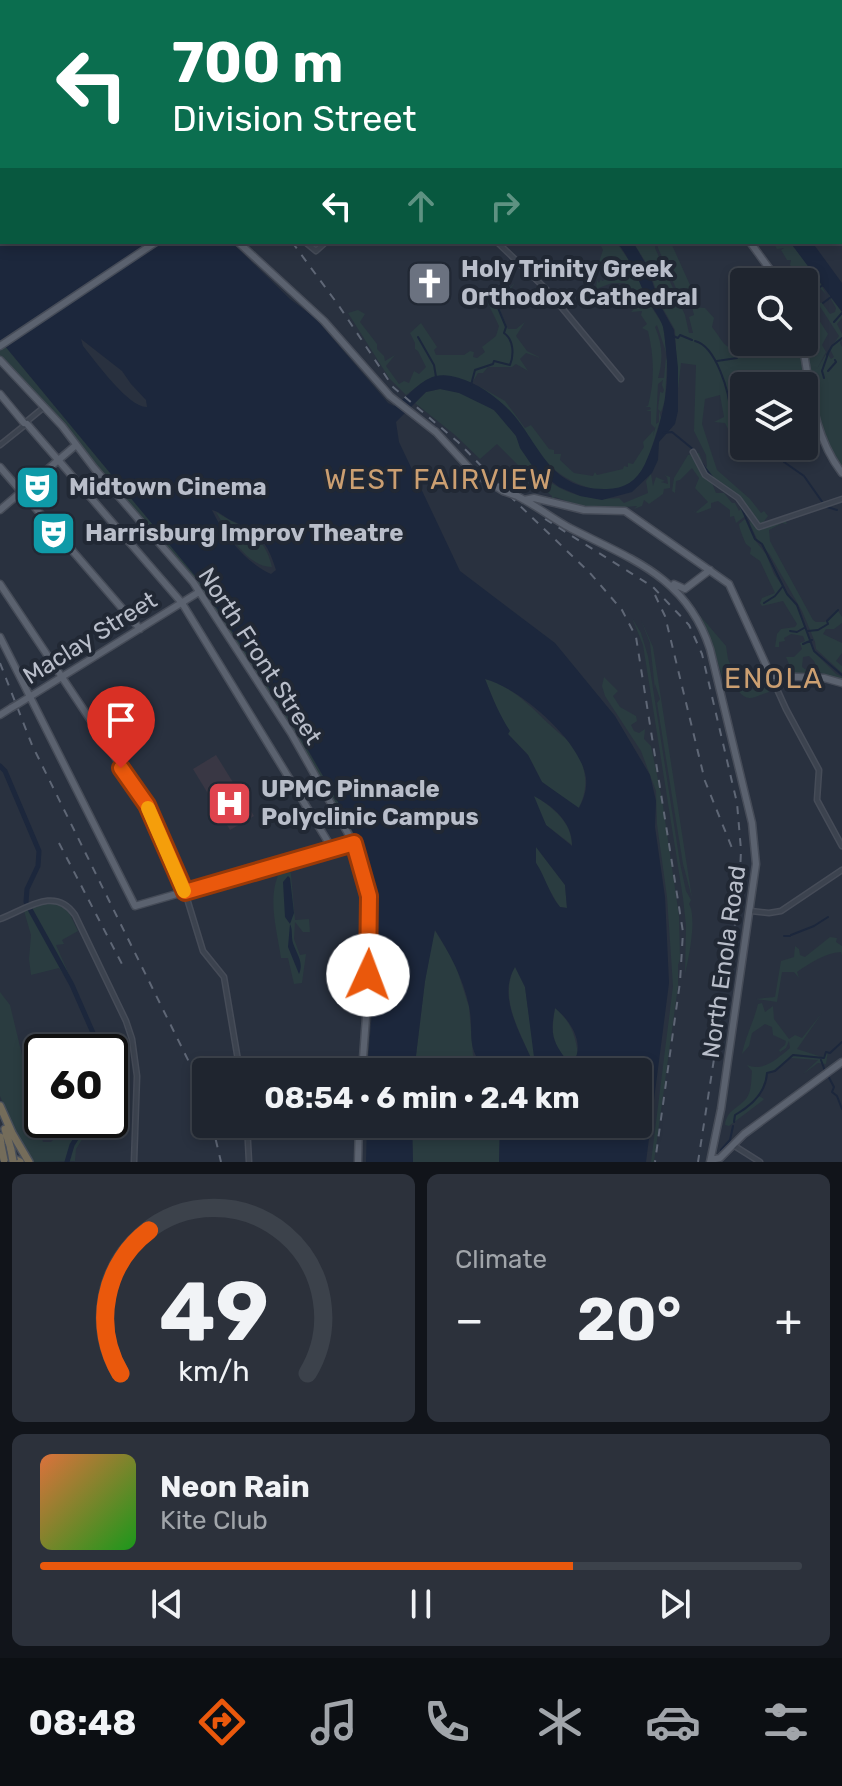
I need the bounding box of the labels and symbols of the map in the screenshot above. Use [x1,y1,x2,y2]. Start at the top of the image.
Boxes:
place label: Holy Trinity Greek Orthodox Cathedral [461,255,698,311]
church icon: Holy Trinity Greek Orthodox Cathedral [406,259,454,307]
theatre icon: Midtown Cinema [14,463,62,511]
district label: WEST FAIRVIEW [324,463,554,496]
place label: Midtown Cinema [69,473,267,501]
theatre icon: Harrisburg Improv Theatre [30,509,78,557]
place label: Harrisburg Improv Theatre [85,519,404,547]
street label: North Front Street [192,562,328,750]
street label: Maclay Street [18,586,162,690]
district label: ENOLA [724,662,824,695]
pin [87,686,155,768]
place label: UPMC Pinnacle Polyclinic Campus [261,775,479,831]
hospital icon: UPMC Pinnacle Polyclinic Campus [206,779,254,827]
street label: North Enola Road [697,864,751,1060]
position arrow [326,933,410,1017]
speed limit sign: 60 [24,1034,128,1138]

